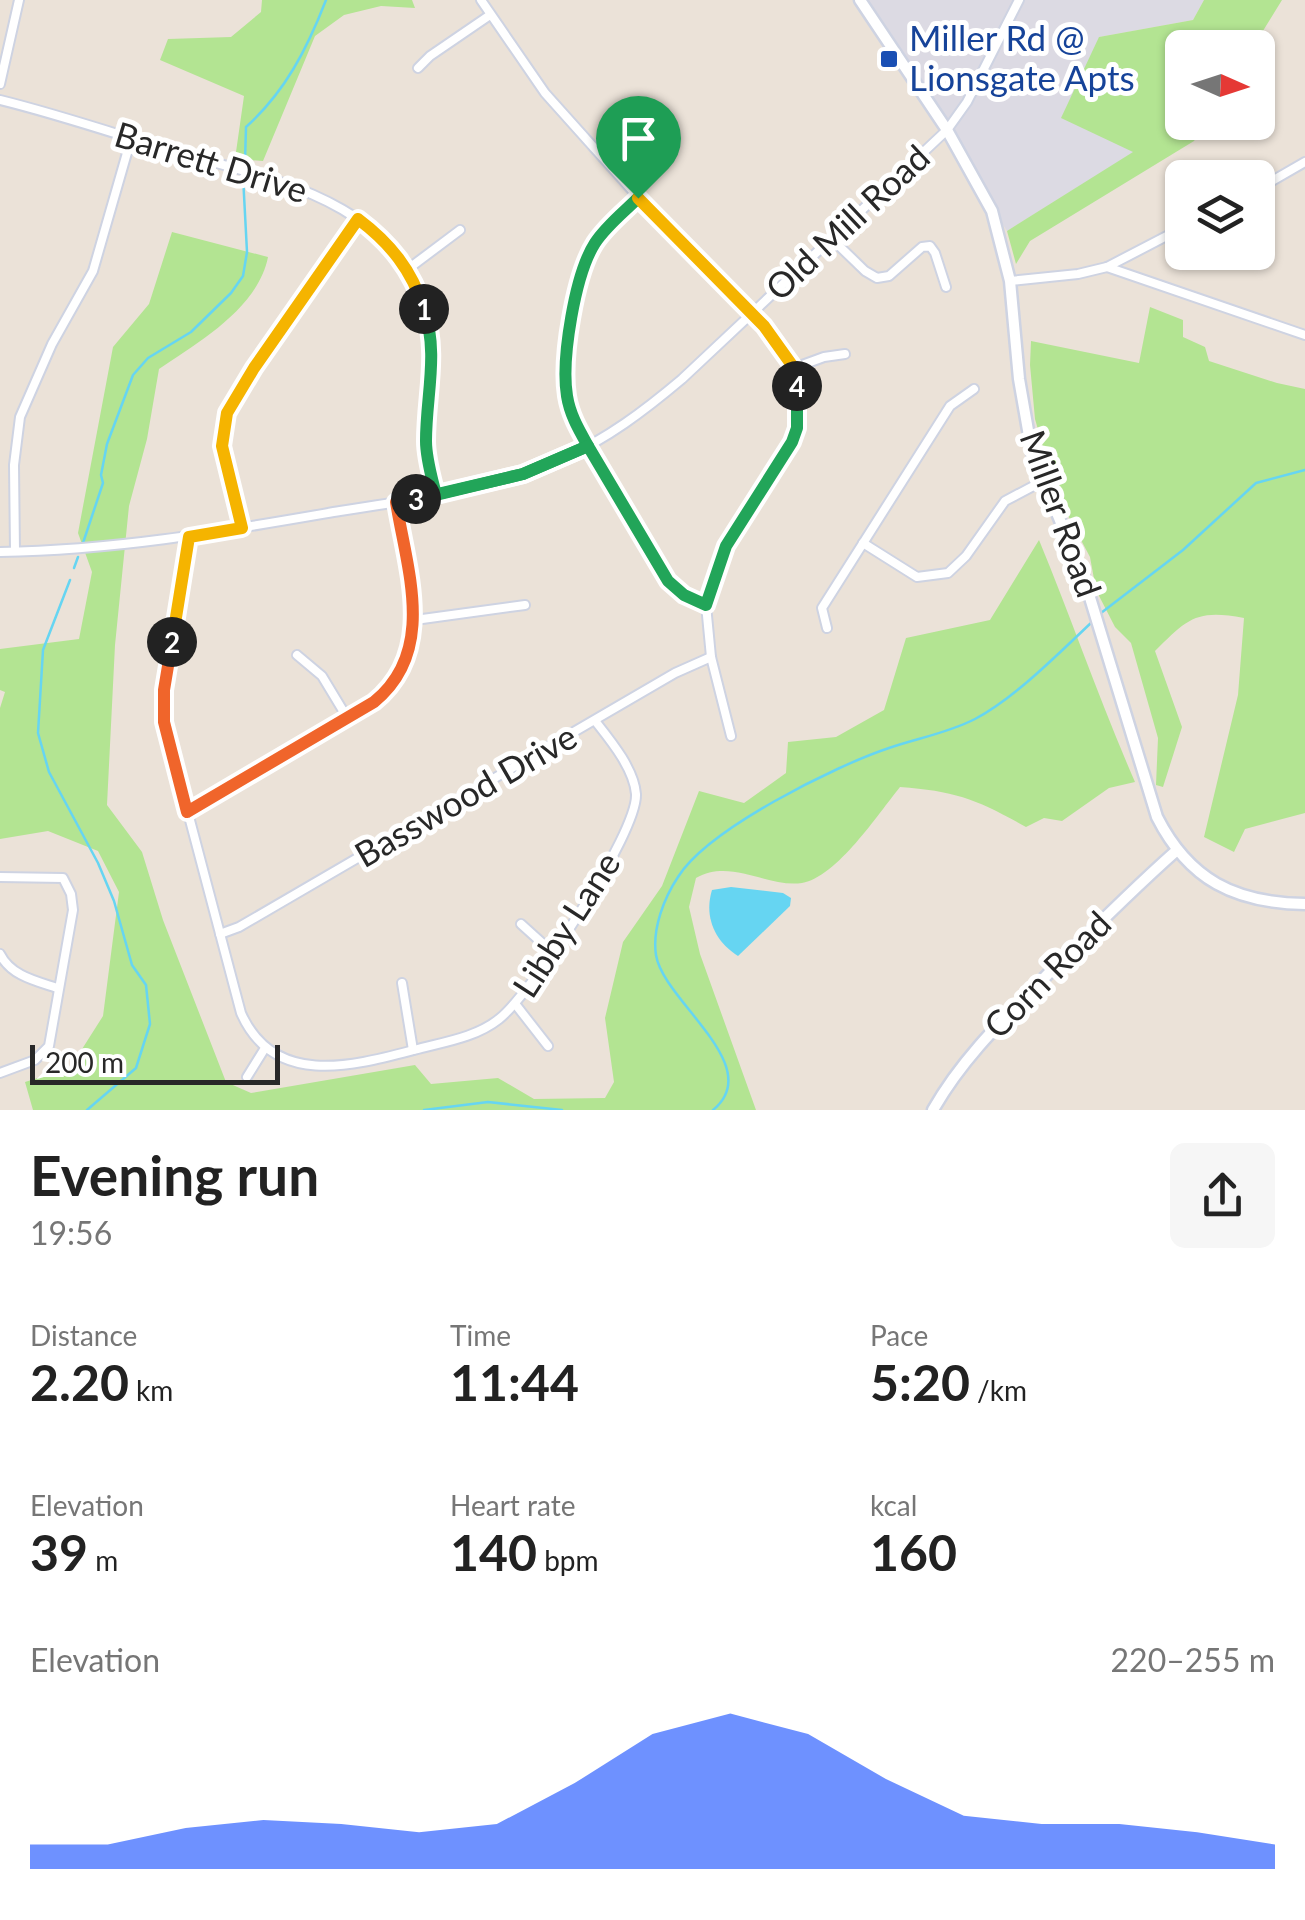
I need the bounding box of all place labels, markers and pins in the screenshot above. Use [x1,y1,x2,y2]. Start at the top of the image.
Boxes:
place label: Miller Rd @ Lionsgate Apts [909,16,1135,98]
marker: Miller Rd @ Lionsgate Apts [878,48,900,70]
pin [596,96,681,199]
pin: 1 [399,284,449,334]
pin: 4 [772,361,822,411]
pin: 3 [391,474,441,524]
pin: 2 [147,617,197,667]

